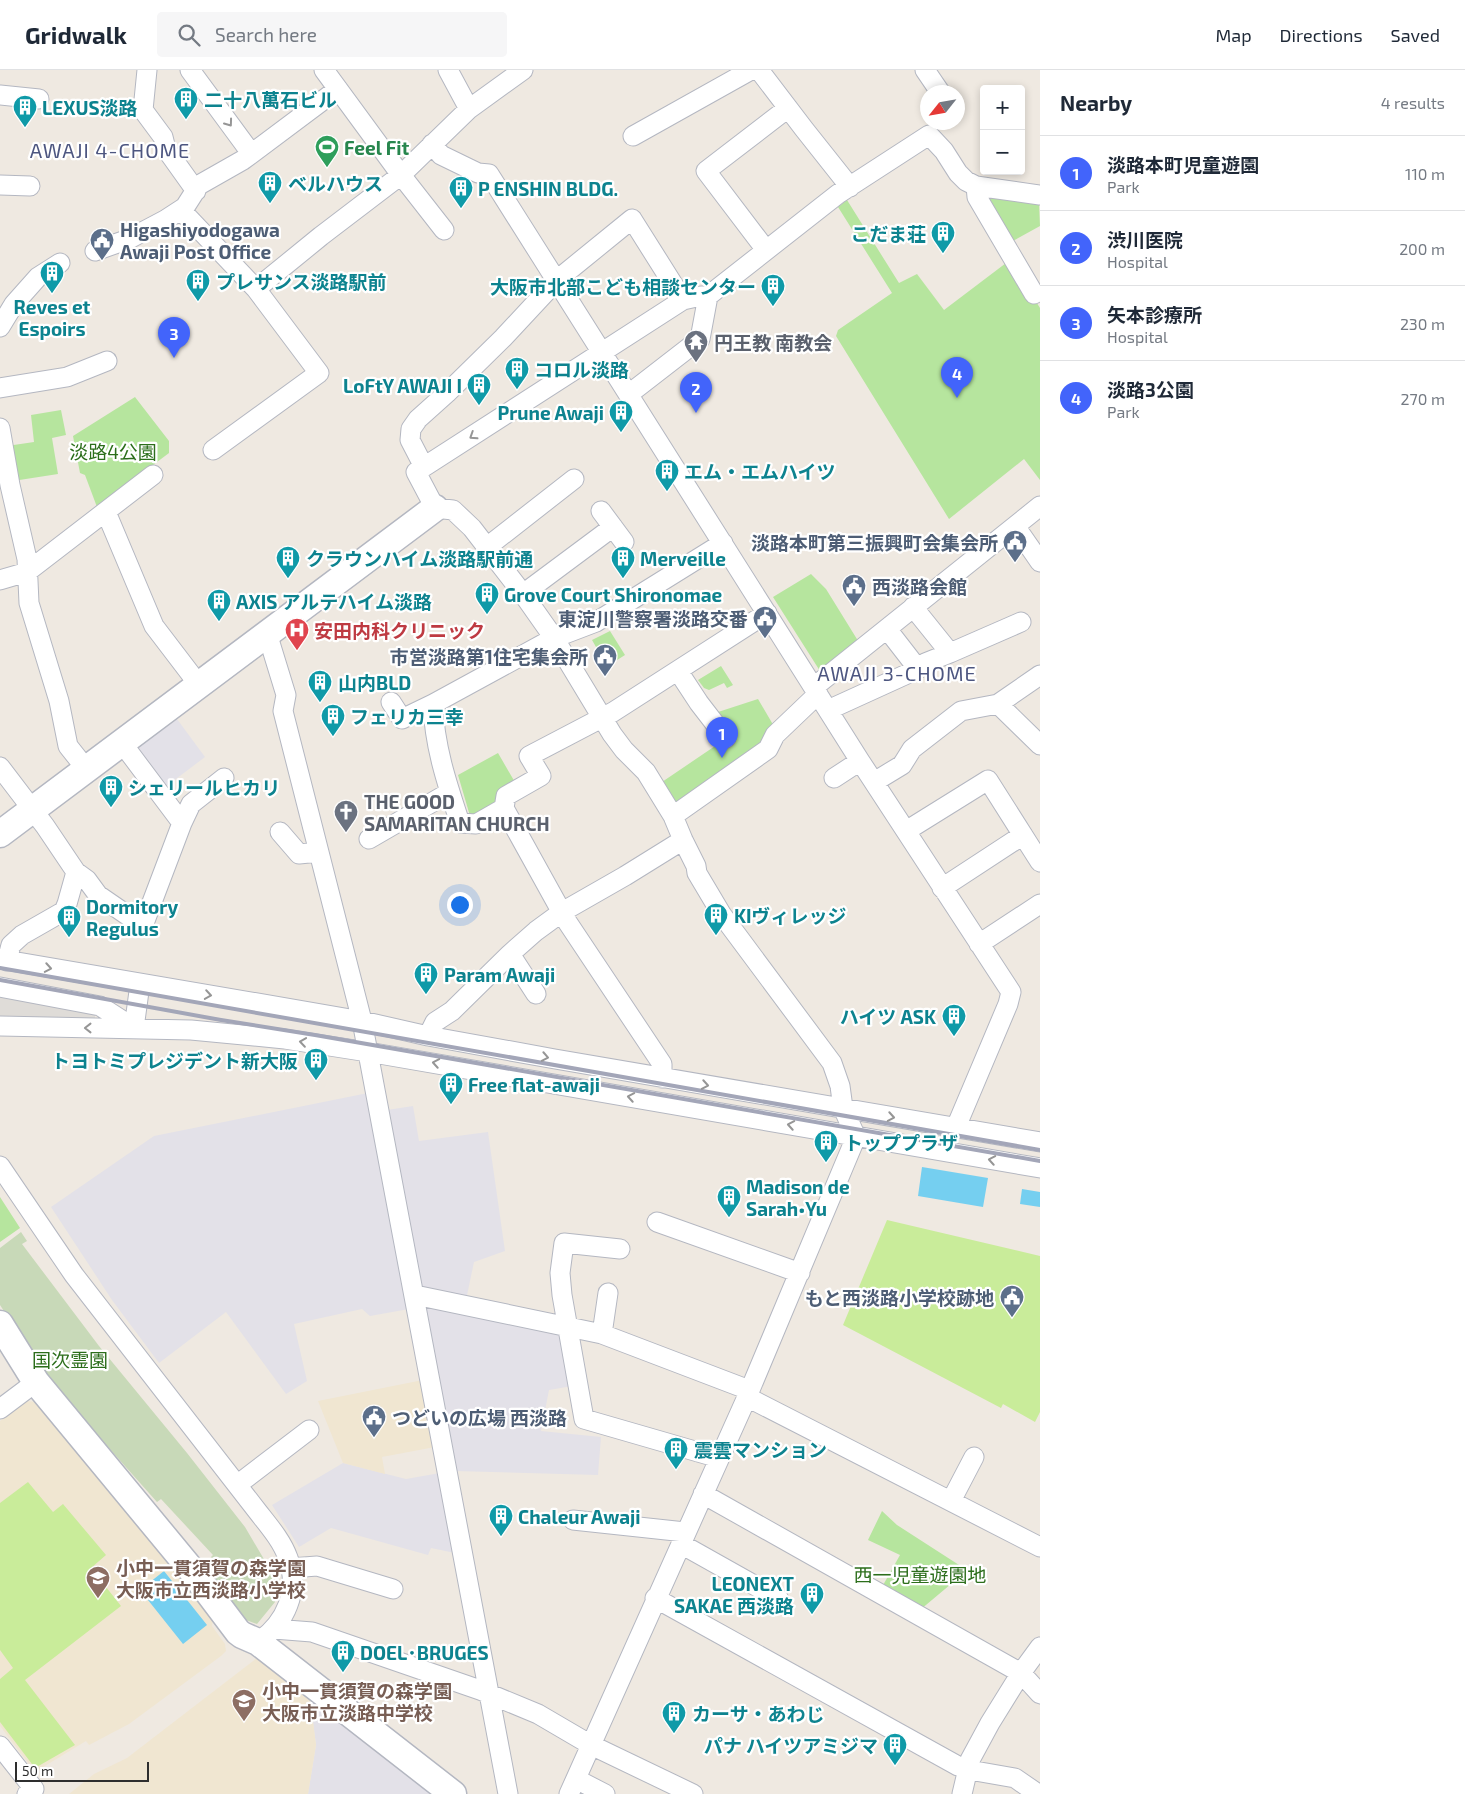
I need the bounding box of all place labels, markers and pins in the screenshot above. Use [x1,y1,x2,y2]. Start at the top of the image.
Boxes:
building icon: 二十八萬石ビル [173,86,199,120]
place label: 二十八萬石ビル [204,88,337,111]
building icon: LEXUS淡路 [12,94,38,128]
place label: LEXUS淡路 [42,96,138,119]
sports icon: Feel Fit [314,134,340,168]
place label: Feel Fit [344,136,409,159]
building icon: ベルハウス [257,170,283,204]
place label: ベルハウス [288,172,383,195]
building icon: P ENSHIN BLDG. [448,175,474,209]
place label: P ENSHIN BLDG. [478,177,618,200]
place label: Higashiyodogawa Awaji Post Office [120,218,280,263]
building icon: こだま荘 [930,220,956,254]
place label: こだま荘 [850,222,926,245]
public building icon: Higashiyodogawa Awaji Post Office [89,227,115,261]
building icon: Reves et Espoirs [39,260,65,294]
building icon: プレサンス淡路駅前 [185,268,211,302]
place label: プレサンス淡路駅前 [216,270,387,293]
building icon: 大阪市北部こども相談センター [760,273,786,307]
place label: 大阪市北部こども相談センター [490,275,756,298]
place label: Reves et Espoirs [14,295,91,340]
pin: 3 [158,317,190,358]
temple icon: 円王教 南教会 [683,329,709,363]
place label: 円王教 南教会 [714,331,832,354]
building icon: コロル淡路 [504,356,530,390]
pin: 4 [941,357,973,398]
place label: コロル淡路 [534,358,629,381]
building icon: LoFtY AWAJI I [466,372,492,406]
pin: 2 [680,372,712,413]
place label: LoFtY AWAJI I [343,374,462,397]
building icon: Prune Awaji [608,399,634,433]
place label: Prune Awaji [498,401,604,424]
building icon: エム・エムハイツ [654,458,680,492]
place label: エム・エムハイツ [684,460,836,483]
public building icon: 淡路本町第三振興町会集会所 [1002,529,1028,563]
place label: 淡路本町第三振興町会集会所 [751,531,998,554]
building icon: クラウンハイム淡路駅前通 [275,545,301,579]
building icon: Merveille [610,545,636,579]
place label: クラウンハイム淡路駅前通 [306,547,533,570]
place label: Merveille [640,547,726,570]
public building icon: 西淡路会館 [841,573,867,607]
place label: 西淡路会館 [872,575,967,598]
building icon: Grove Court Shironomae [474,581,500,615]
place label: Grove Court Shironomae [504,583,723,606]
building icon: AXIS アルテハイム淡路 [206,588,232,622]
place label: AXIS アルテハイム淡路 [236,590,432,613]
public building icon: 東淀川警察署淡路交番 [752,605,778,639]
place label: 東淀川警察署淡路交番 [558,607,748,630]
hospital icon: 安田内科クリニック [284,617,310,651]
place label: 安田内科クリニック [314,619,485,642]
public building icon: 市営淡路第1住宅集会所 [592,643,618,677]
place label: 市営淡路第1住宅集会所 [390,645,588,668]
building icon: 山内BLD [307,669,333,703]
place label: 山内BLD [338,671,411,694]
building icon: フェリカ三幸 [320,703,346,737]
place label: フェリカ三幸 [350,705,464,728]
pin: 1 [706,717,738,758]
building icon: シェリールヒカリ [98,774,124,808]
place label: シェリールヒカリ [128,776,280,799]
place label: THE GOOD SAMARITAN CHURCH [364,790,550,835]
church icon: THE GOOD SAMARITAN CHURCH [333,799,359,833]
place label: Dormitory Regulus [86,895,178,940]
building icon: KIヴィレッジ [703,902,729,936]
building icon: Dormitory Regulus [56,904,82,938]
place label: KIヴィレッジ [734,904,847,927]
building icon: Param Awaji [413,961,439,995]
place label: Param Awaji [444,963,555,986]
building icon: ハイツ ASK [941,1003,967,1037]
place label: ハイツ ASK [840,1005,936,1028]
building icon: トヨトミプレジデント新大阪 [303,1047,329,1081]
place label: トヨトミプレジデント新大阪 [51,1049,298,1072]
building icon: Free flat-awaji [438,1071,464,1105]
place label: Free flat-awaji [468,1073,600,1096]
building icon: トッププラザ [813,1129,839,1163]
place label: トッププラザ [844,1131,958,1154]
place label: Madison de Sarah•Yu [746,1175,850,1220]
building icon: Madison de Sarah•Yu [716,1184,742,1218]
public building icon: もと西淡路小学校跡地 [999,1284,1025,1318]
place label: もと西淡路小学校跡地 [804,1286,994,1309]
public building icon: つどいの広場 西淡路 [361,1404,387,1438]
place label: つどいの広場 西淡路 [392,1406,567,1429]
building icon: 震雲マンション [663,1436,689,1470]
place label: 震雲マンション [694,1438,827,1461]
building icon: Chaleur Awaji [488,1503,514,1537]
place label: Chaleur Awaji [518,1505,641,1528]
place label: 小中一貫須賀の森学園 大阪市立西淡路小学校 [116,1556,306,1601]
school or university icon: 小中一貫須賀の森学園 大阪市立西淡路小学校 [85,1565,111,1599]
place label: LEONEXT SAKAE 西淡路 [674,1572,795,1617]
building icon: LEONEXT SAKAE 西淡路 [799,1581,825,1615]
building icon: DOEL･BRUGES [330,1639,356,1673]
place label: DOEL･BRUGES [360,1641,489,1664]
place label: 小中一貫須賀の森学園 大阪市立淡路中学校 [262,1679,452,1724]
school or university icon: 小中一貫須賀の森学園 大阪市立淡路中学校 [231,1688,257,1722]
building icon: カーサ・あわじ [661,1700,687,1734]
place label: カーサ・あわじ [692,1702,825,1725]
building icon: パナ ハイツアミジマ [882,1732,908,1766]
place label: パナ ハイツアミジマ [704,1734,878,1757]

